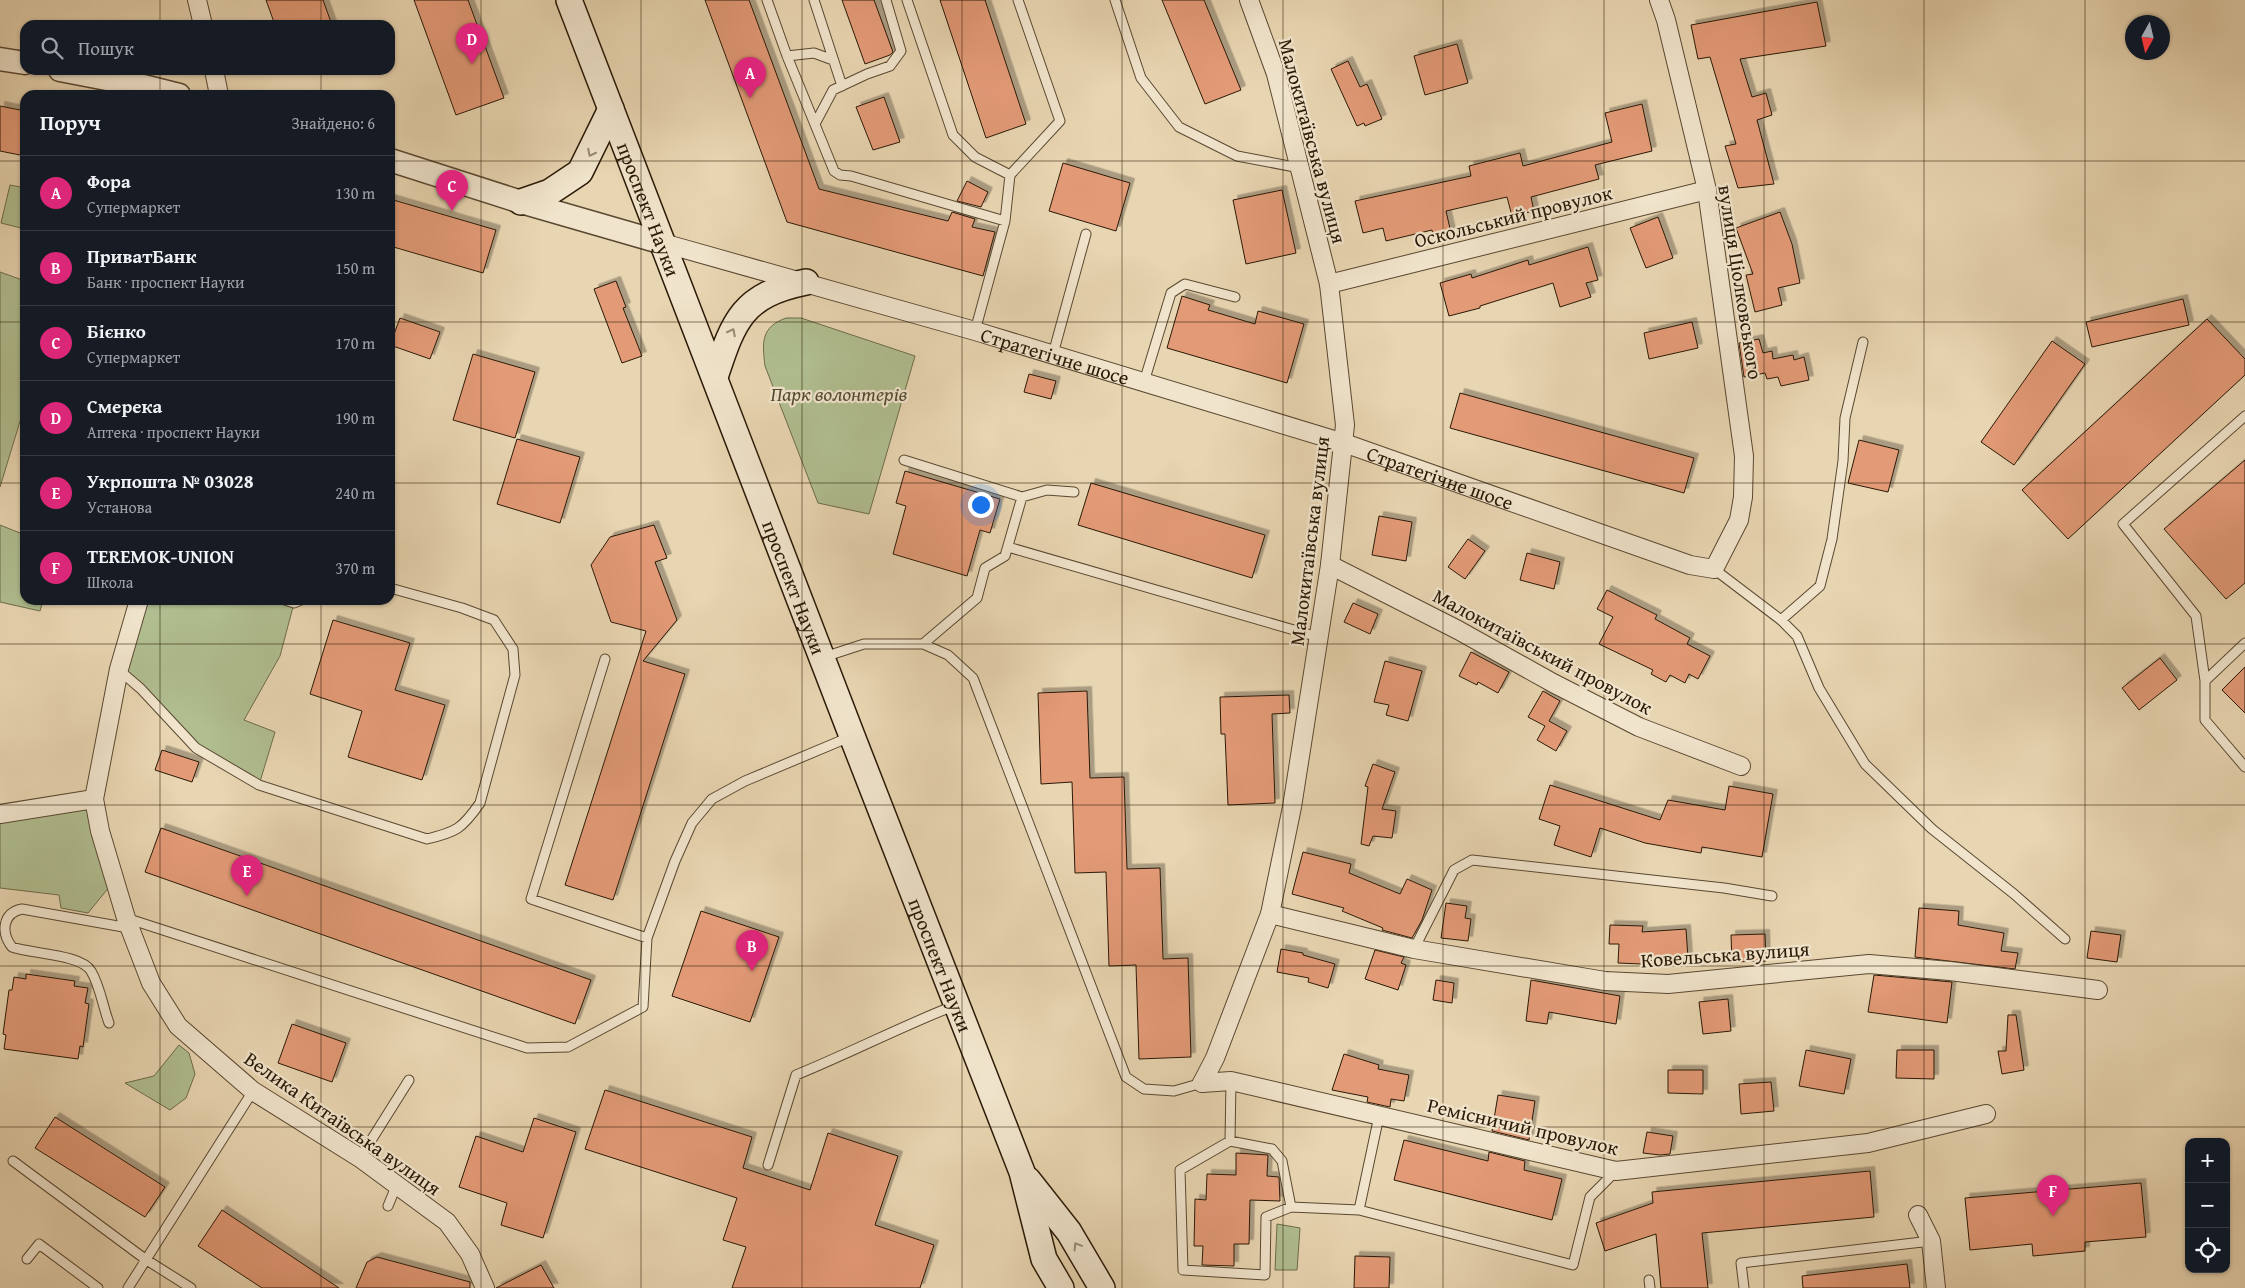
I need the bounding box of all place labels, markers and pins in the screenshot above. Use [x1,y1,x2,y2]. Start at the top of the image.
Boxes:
pin: D [456,23,488,64]
pin: A [734,57,766,98]
pin: C [436,170,468,211]
pin: E [231,855,263,896]
pin: B [736,930,768,971]
pin: F [2037,1175,2069,1216]

